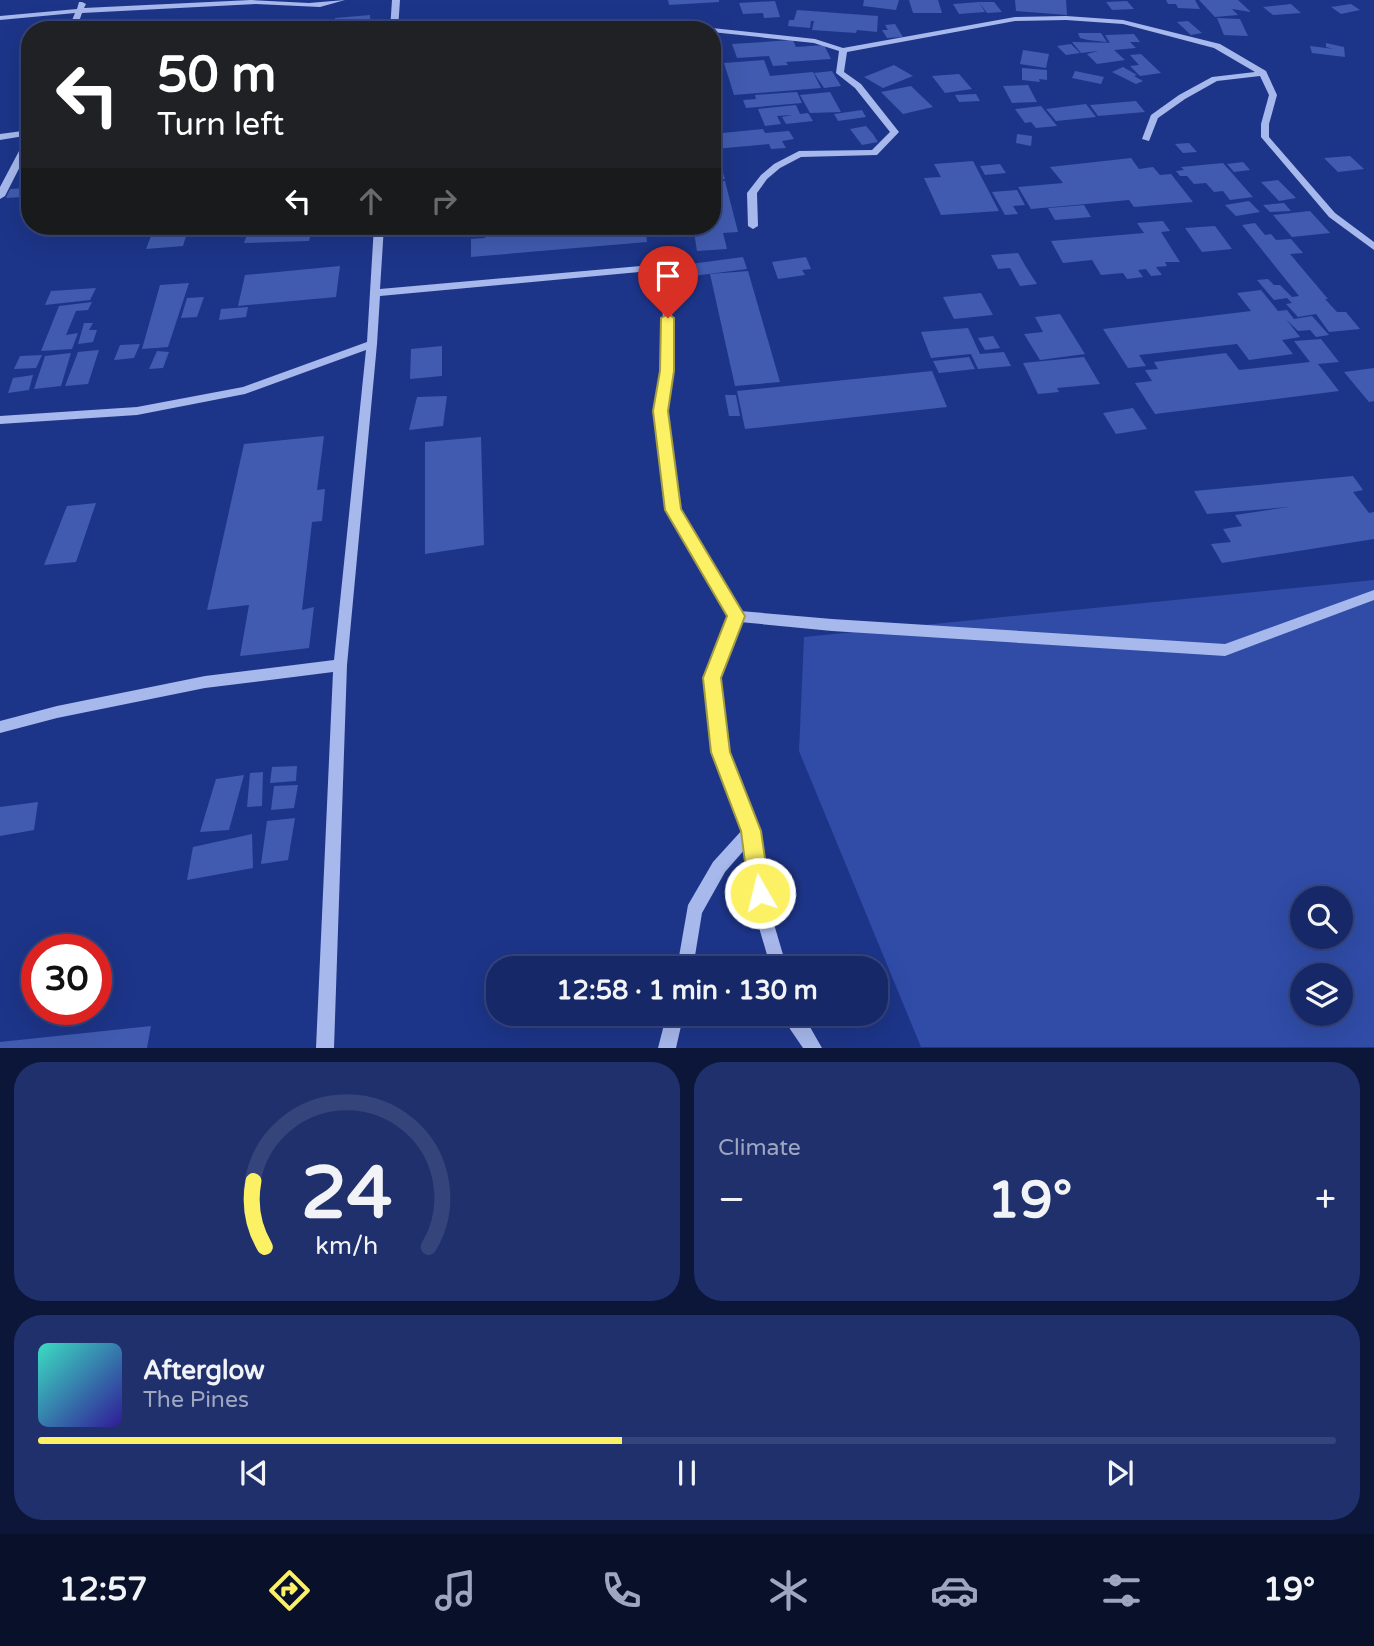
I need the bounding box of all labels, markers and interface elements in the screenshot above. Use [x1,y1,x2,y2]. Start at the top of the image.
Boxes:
text: 50 m [157,46,276,105]
icon: left [42,49,133,140]
text: Turn left [157,106,284,144]
icon: left [279,182,317,220]
icon: ahead [352,182,390,220]
icon: right [425,182,463,220]
pin [638,246,698,318]
icon: arrive [649,257,687,295]
position arrow [723,856,797,930]
map controls [1290,886,1353,1026]
button: search [1290,886,1353,949]
speed limit sign: 30 [21,934,112,1025]
button: layers [1290,963,1353,1026]
text: 12:58 · 1 min · 130 m [556,975,818,1006]
text: Climate [718,1134,801,1162]
text: 24 [301,1151,393,1239]
text: 19° [987,1169,1072,1232]
text: − [718,1177,745,1223]
text: + [1315,1177,1336,1223]
text: km/h [316,1231,378,1261]
text: Afterglow [143,1355,265,1386]
text: The Pines [143,1386,249,1414]
icon: previous [235,1454,273,1492]
icon: pause [668,1454,706,1492]
icon: next [1101,1454,1139,1492]
icon: directions [265,1566,314,1615]
icon: music [431,1566,480,1615]
icon: phone [597,1566,646,1615]
icon: climate [764,1566,813,1615]
icon: car [930,1566,979,1615]
icon: filters [1097,1566,1146,1615]
text: 12:57 [59,1571,147,1609]
text: 19° [1263,1571,1315,1609]

